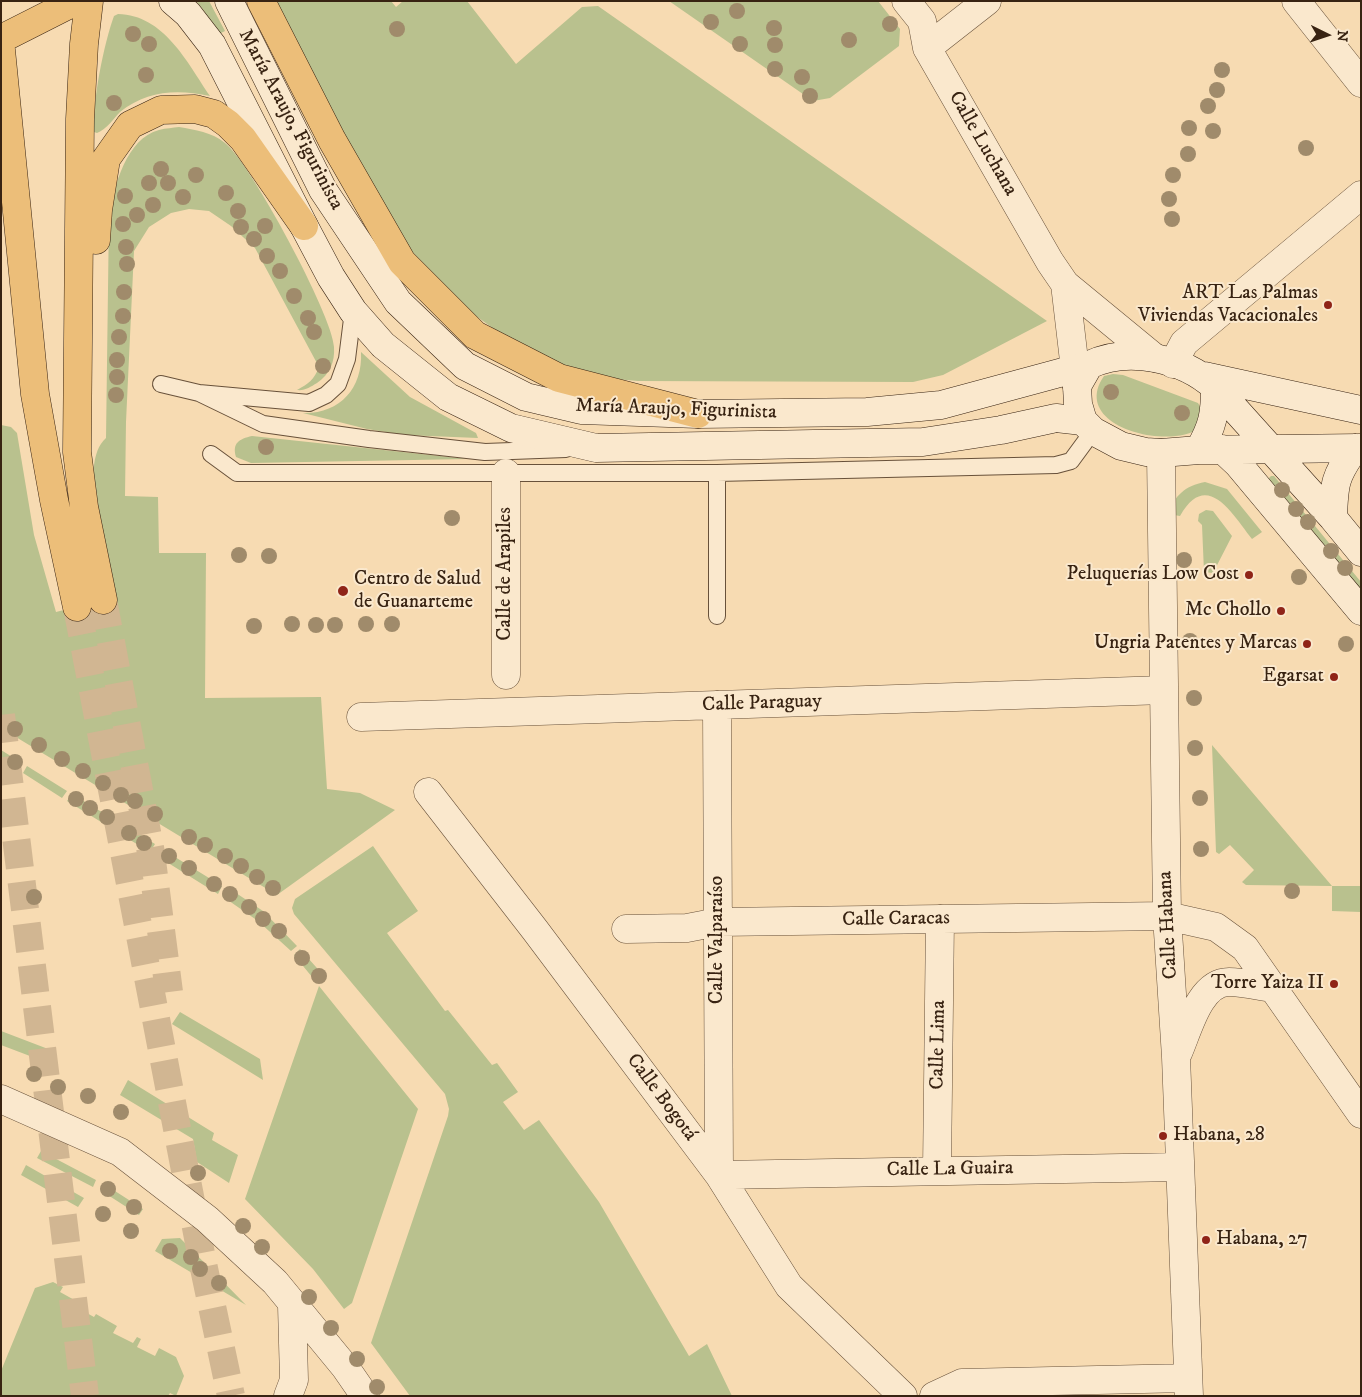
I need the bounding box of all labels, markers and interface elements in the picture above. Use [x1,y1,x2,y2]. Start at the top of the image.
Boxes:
north arrow [1302,10,1352,60]
street label: María Araujo, Figurinista [232,25,348,215]
text: N [1333,30,1351,42]
street label: Calle Luchana [942,87,1022,201]
place label: ART Las Palmas Viviendas Vacacionales [1138,282,1318,329]
marker: ART Las Palmas Viviendas Vacacionales [1322,299,1334,311]
street label: María Araujo, Figurinista [575,394,777,426]
street label: Calle de Arapiles [494,507,518,641]
place label: Peluquerías Low Cost [1067,563,1239,587]
place label: Centro de Salud de Guanarteme [354,568,481,615]
marker: Peluquerías Low Cost [1243,569,1255,581]
marker: Centro de Salud de Guanarteme [336,584,350,598]
place label: Mc Chollo [1185,599,1271,623]
marker: Mc Chollo [1275,605,1287,617]
place label: Ungria Patentes y Marcas [1094,632,1297,656]
marker: Ungria Patentes y Marcas [1301,638,1313,650]
place label: Egarsat [1263,665,1324,689]
marker: Egarsat [1328,671,1340,683]
street label: Calle Paraguay [702,690,822,718]
street label: Calle Habana [1154,870,1184,980]
street label: Calle Valparaíso [706,876,730,1004]
street label: Calle Caracas [842,907,950,933]
place label: Torre Yaiza II [1211,972,1324,996]
marker: Torre Yaiza II [1328,978,1340,990]
street label: Calle Lima [926,1000,952,1090]
street label: Calle Bogotá [620,1050,702,1146]
place label: Habana, 28 [1173,1124,1265,1148]
marker: Habana, 28 [1157,1130,1169,1142]
street label: Calle La Guaira [886,1157,1014,1183]
place label: Habana, 27 [1216,1228,1308,1252]
marker: Habana, 27 [1200,1234,1212,1246]

